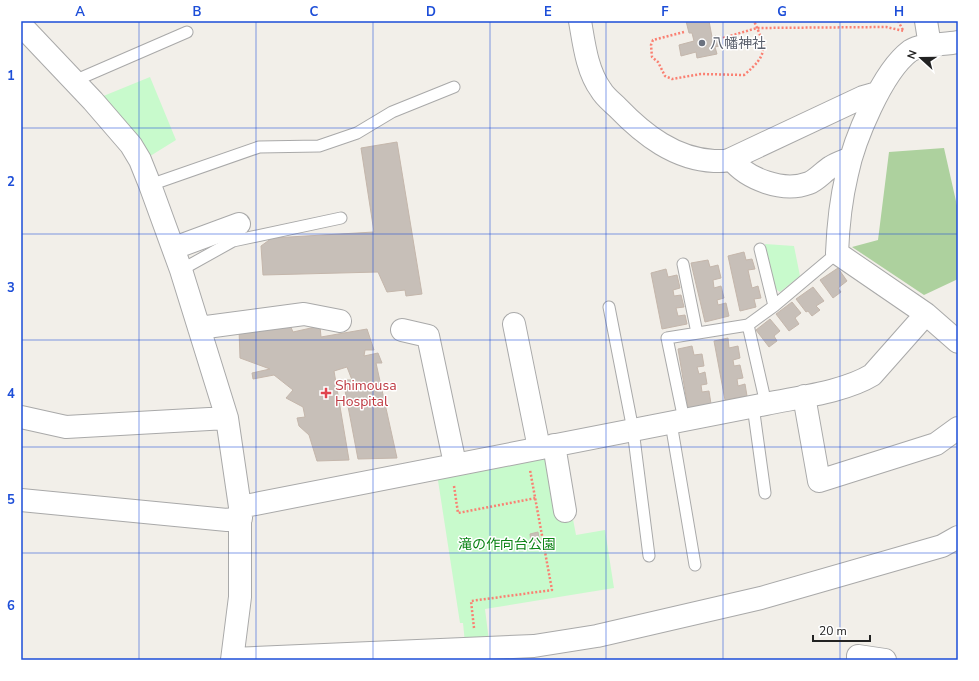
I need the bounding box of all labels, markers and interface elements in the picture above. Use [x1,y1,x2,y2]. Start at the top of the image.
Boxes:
text: A [75,3,85,21]
text: B [193,3,202,21]
text: C [310,3,319,21]
text: D [426,3,436,21]
text: E [544,3,552,21]
text: F [661,3,669,21]
text: G [777,3,787,21]
text: H [894,3,904,21]
place label: 八幡神社 [710,34,766,53]
marker: 八幡神社 [697,38,707,48]
north arrow [901,38,941,78]
text: N [904,48,921,61]
text: 1 [7,67,15,85]
text: 2 [7,173,15,191]
text: 3 [7,279,15,297]
place label: Shimousa Hospital [335,376,397,411]
text: 4 [7,385,15,403]
marker: Shimousa Hospital [320,387,332,399]
text: 5 [7,491,15,509]
park label: 滝の作向台公園 [458,535,556,554]
text: 6 [7,597,15,615]
scale bar [813,617,870,643]
text: 20 m [819,623,847,639]

